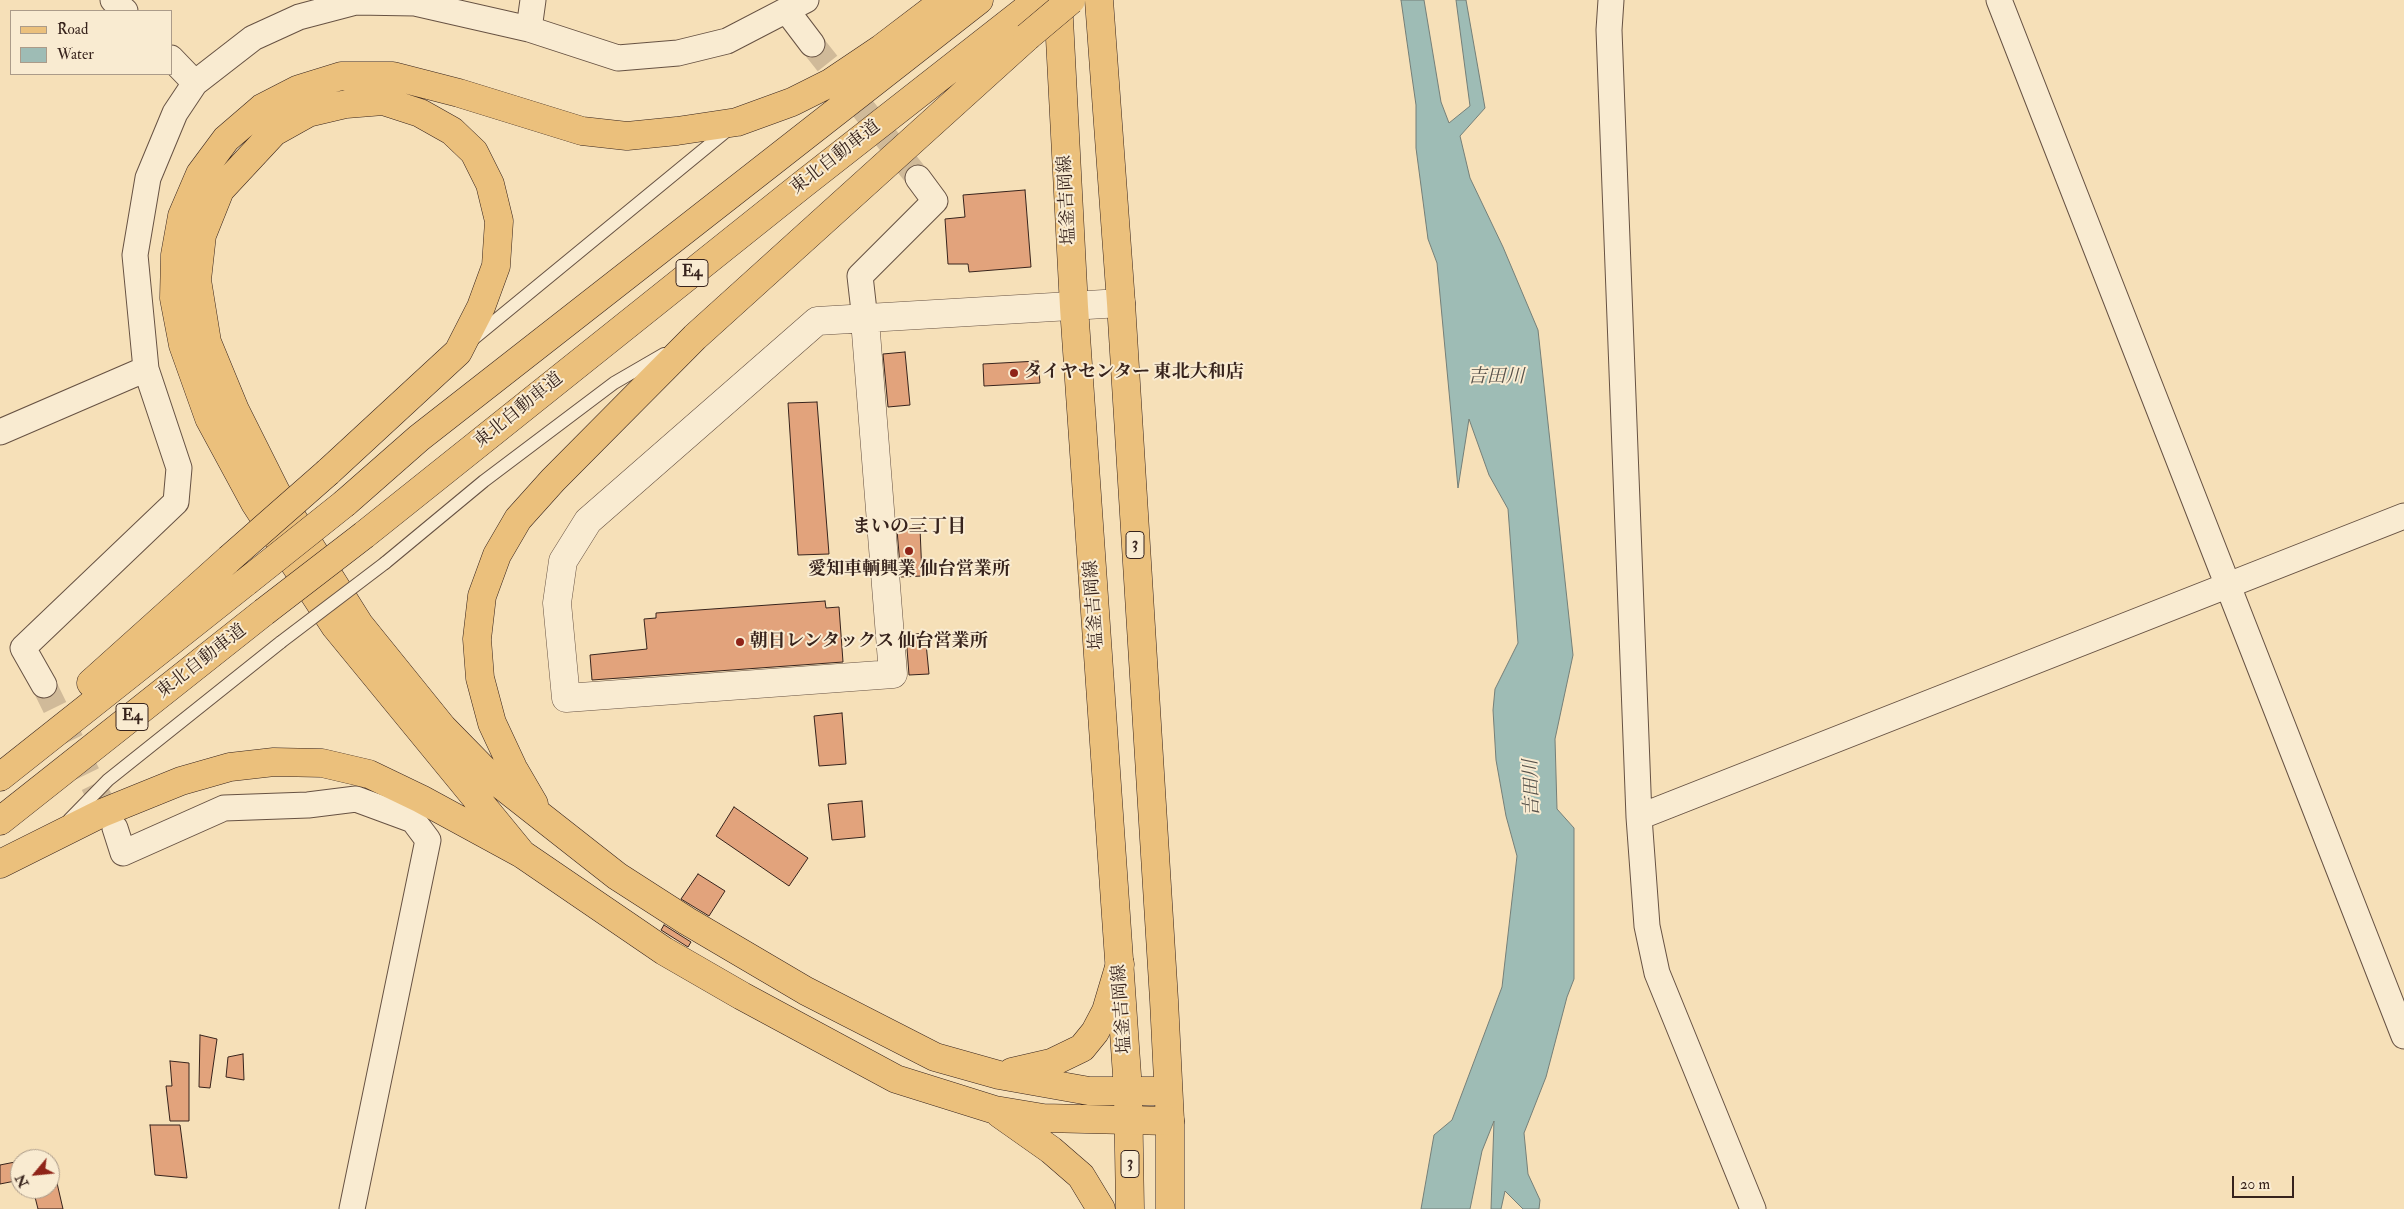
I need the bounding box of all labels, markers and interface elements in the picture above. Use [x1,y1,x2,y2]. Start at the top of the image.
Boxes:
legend [10,10,172,75]
text: Road [57,20,88,39]
text: Water [57,45,94,64]
street label: 東北自動車道 [787,116,885,200]
street label: 塩釜吉岡線 [1055,154,1081,246]
road number: E4 [676,260,708,286]
place label: タイヤセンター 東北大和店 [1024,362,1244,384]
marker: タイヤセンター 東北大和店 [1008,367,1020,379]
water label: 吉田川 [1468,367,1524,389]
street label: 東北自動車道 [470,369,568,453]
district label: まいの三丁目 [852,517,966,539]
road number: 3 [1126,532,1144,558]
marker: 愛知車輌興業 仙台営業所 [903,545,915,557]
place label: 愛知車輌興業 仙台営業所 [808,559,1010,581]
street label: 塩釜吉岡線 [1081,559,1109,651]
street label: 東北自動車道 [153,620,251,704]
place label: 朝日レンタックス 仙台営業所 [750,631,988,653]
marker: 朝日レンタックス 仙台営業所 [734,636,746,648]
road number: E4 [116,704,148,730]
water label: 吉田川 [1521,759,1545,817]
street label: 塩釜吉岡線 [1109,963,1137,1055]
north arrow [10,1149,60,1199]
road number: 3 [1121,1150,1139,1178]
scale bar [2234,1166,2296,1198]
text: N [12,1171,33,1190]
text: 20 m [2240,1175,2270,1194]

